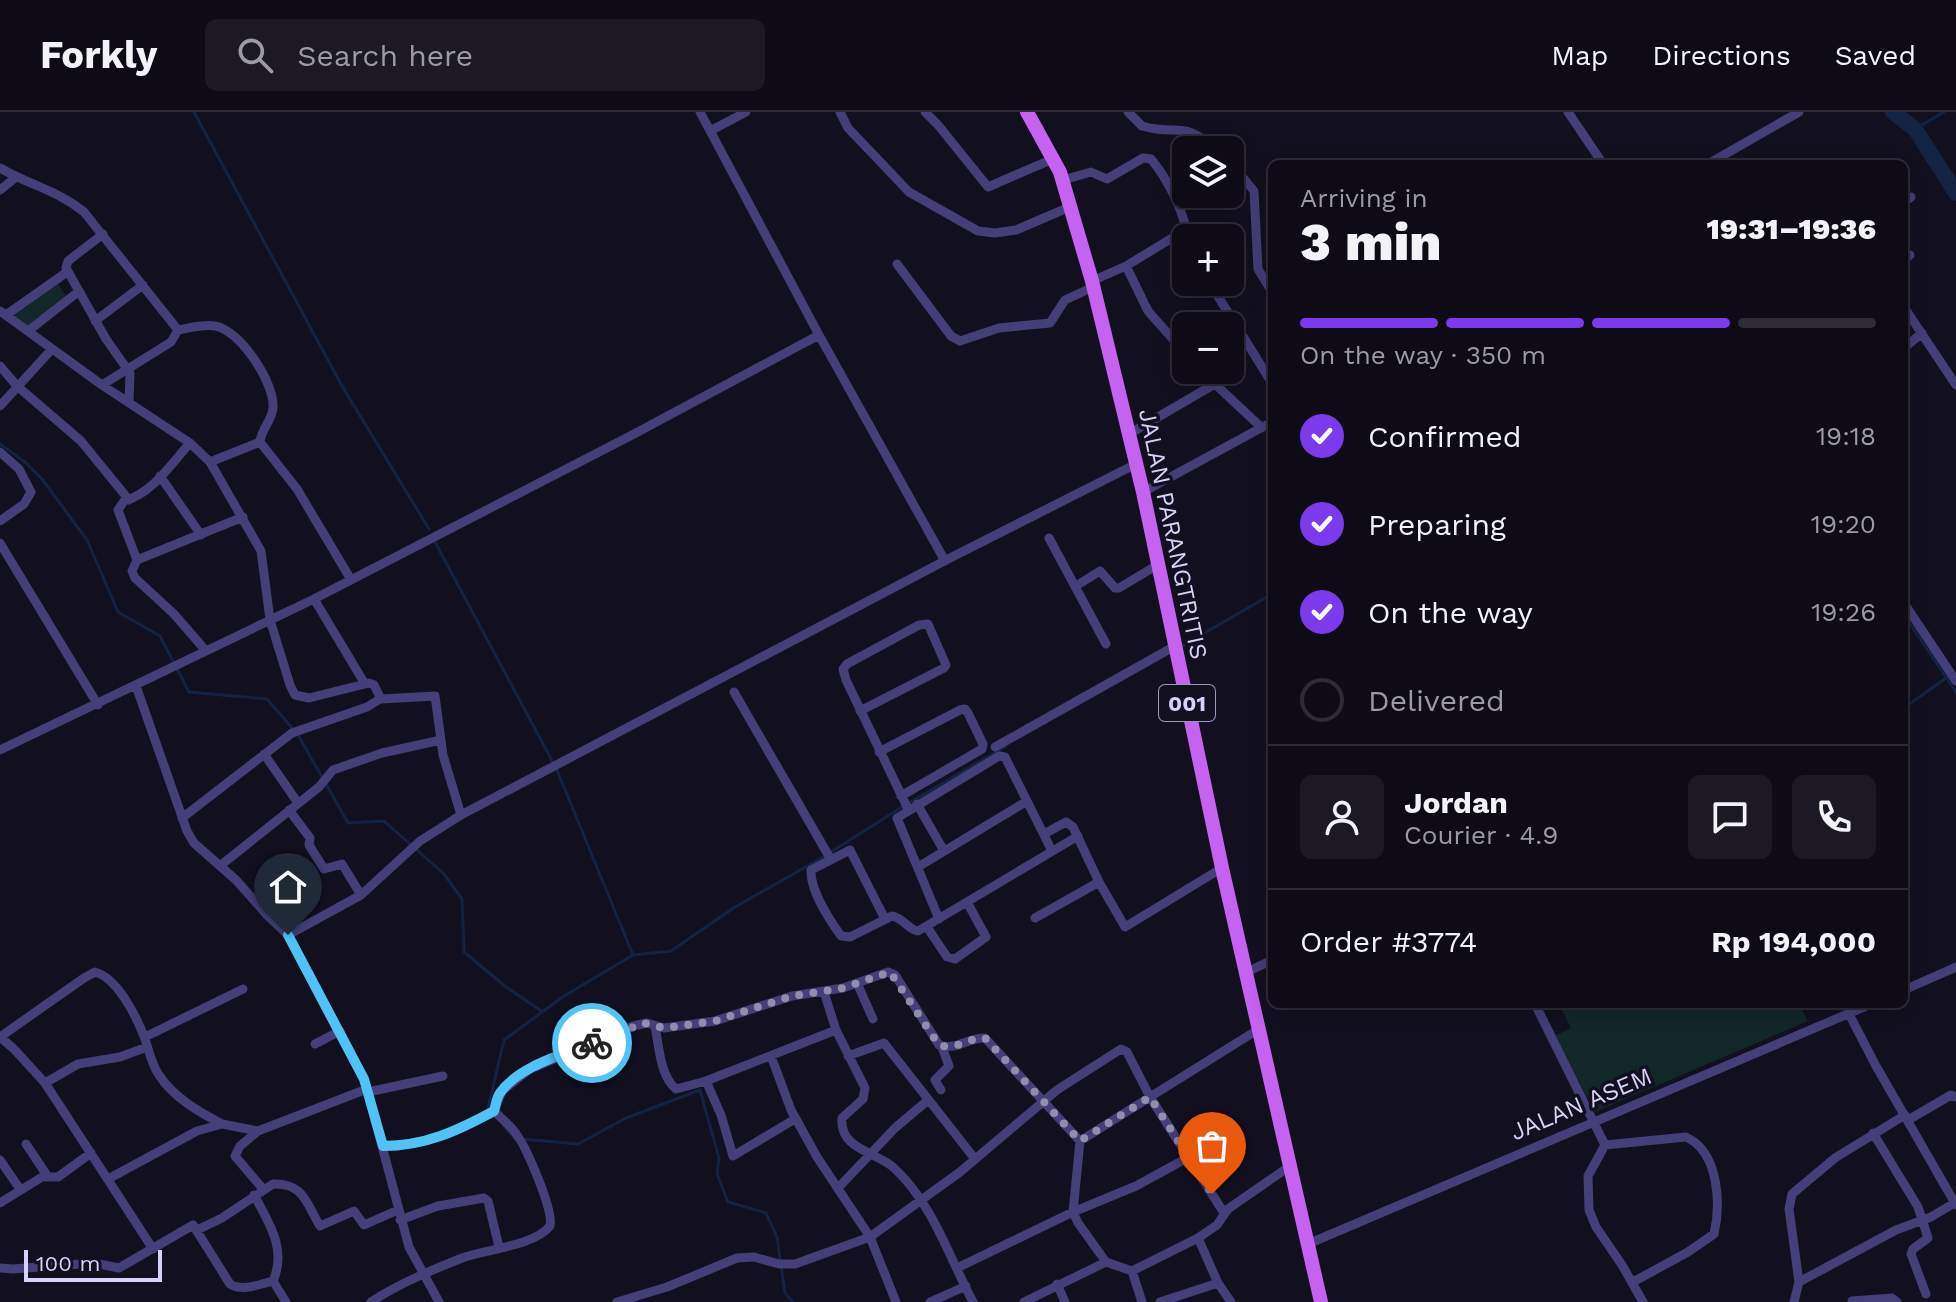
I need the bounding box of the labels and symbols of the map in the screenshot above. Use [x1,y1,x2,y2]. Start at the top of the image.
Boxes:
street label: JALAN PARANGTRITIS [1133,406,1213,662]
road number: 001 [1159,685,1215,721]
pin [254,853,322,935]
courier [552,1003,632,1083]
street label: JALAN ASEM [1506,1062,1656,1146]
pin [1178,1112,1246,1194]
scale bar [24,1246,162,1282]

